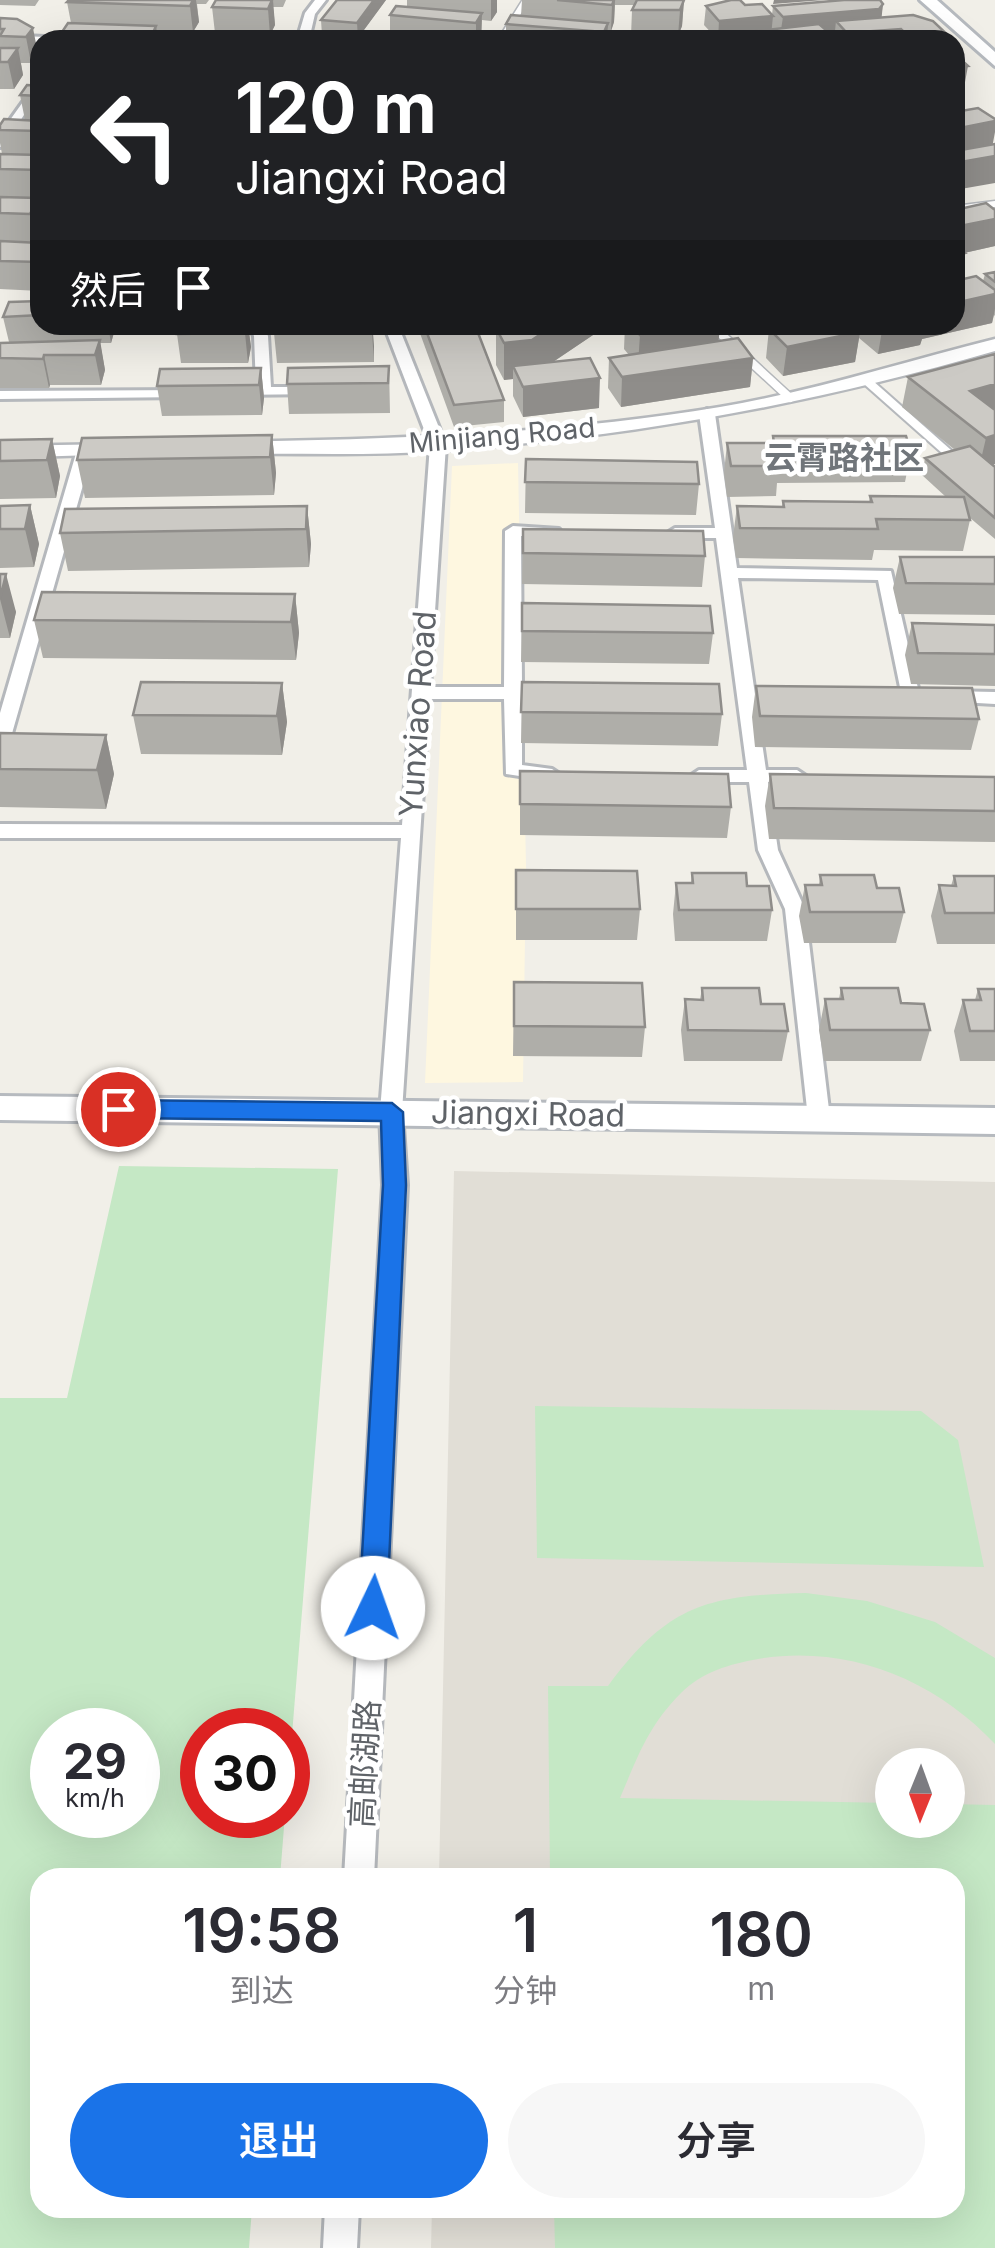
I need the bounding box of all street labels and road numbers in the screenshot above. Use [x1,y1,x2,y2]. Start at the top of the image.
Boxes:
street label: Minjiang Road [407,410,597,460]
street label: Yunxiao Road [391,609,444,818]
street label: Jiangxi Road [431,1092,625,1135]
street label: 高邮湖路 [342,1699,387,1829]

